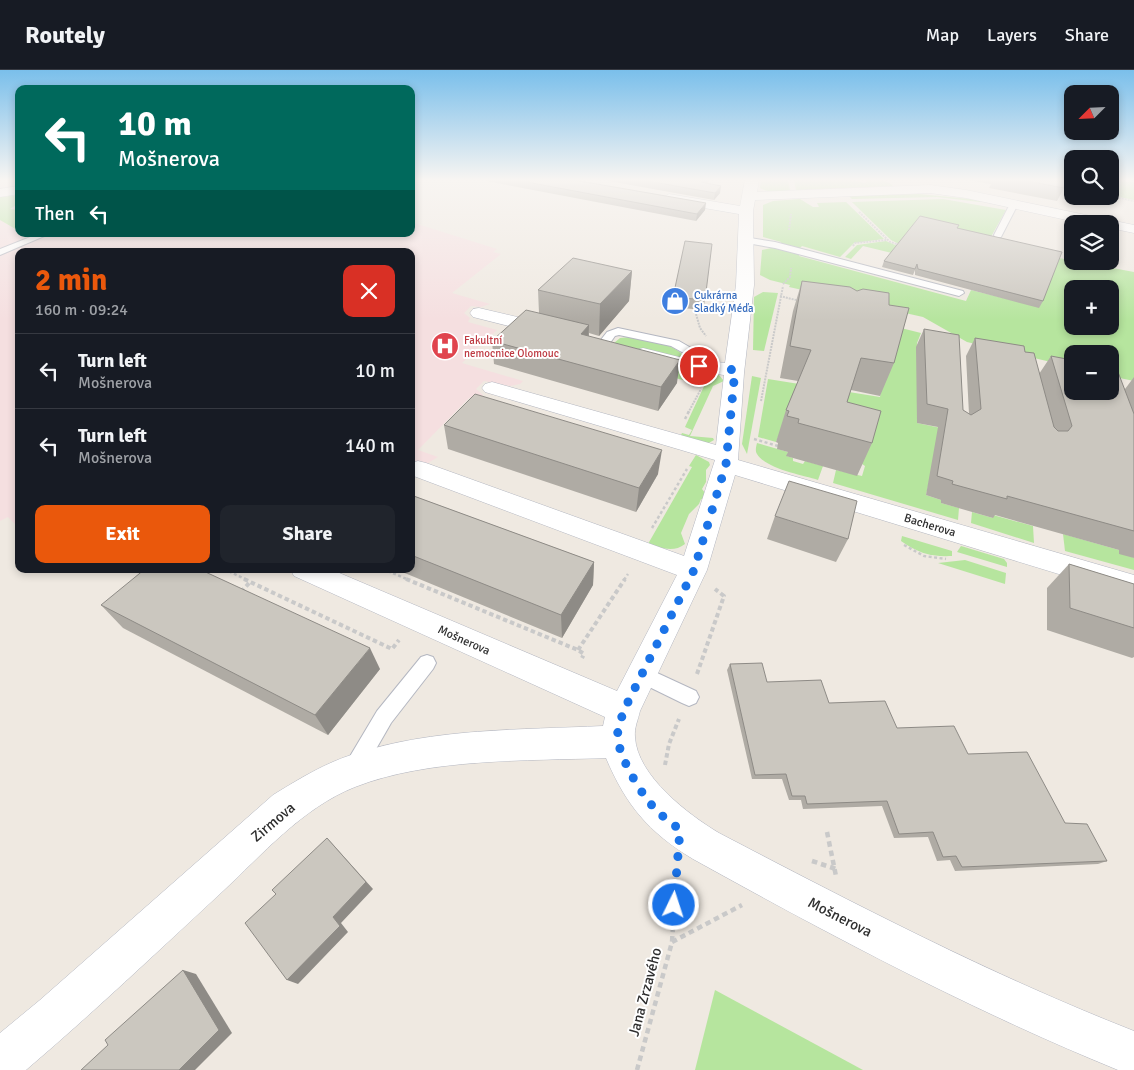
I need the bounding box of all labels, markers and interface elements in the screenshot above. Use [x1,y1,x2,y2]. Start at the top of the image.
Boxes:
text: Routely [25,20,105,50]
text: Map [926,24,959,46]
text: Layers [987,24,1037,46]
text: Share [1065,24,1109,46]
north arrow [1064,85,1119,140]
map controls [1064,85,1119,400]
text: 10 m [118,102,192,145]
icon: left [35,105,100,170]
text: Mošnerova [118,145,220,172]
button: search [1064,150,1119,205]
icon: left [85,200,113,228]
text: Then [35,202,75,226]
button: layers [1064,215,1119,270]
text: 2 min [35,262,107,299]
button: close [343,265,395,317]
button: + [1064,280,1119,335]
shop icon: Cukrárna Sladký Méďa [660,286,690,316]
place label: Cukrárna Sladký Méďa [694,289,754,315]
text: 160 m · 09:24 [35,300,128,320]
hospital icon: Fakultní nemocnice Olomouc [430,331,460,361]
place label: Fakultní nemocnice Olomouc [464,334,559,360]
pin [678,345,720,387]
button: − [1064,345,1119,400]
text: Turn left [78,349,147,373]
icon: arrive [685,352,713,380]
icon: left [35,357,63,385]
text: 10 m [355,359,395,383]
text: Mošnerova [78,373,152,393]
text: Turn left [78,424,147,448]
icon: left [35,432,63,460]
text: 140 m [345,434,395,458]
text: Mošnerova [78,448,152,468]
button: Exit [35,505,210,563]
button: Share [220,505,395,563]
street label: Bacherova [902,511,958,540]
street label: Mošnerova [435,622,492,659]
street label: Zirmova [247,798,299,846]
position arrow [647,878,699,930]
street label: Mošnerova [805,893,875,941]
street label: Jana Zrzavého [625,946,666,1038]

